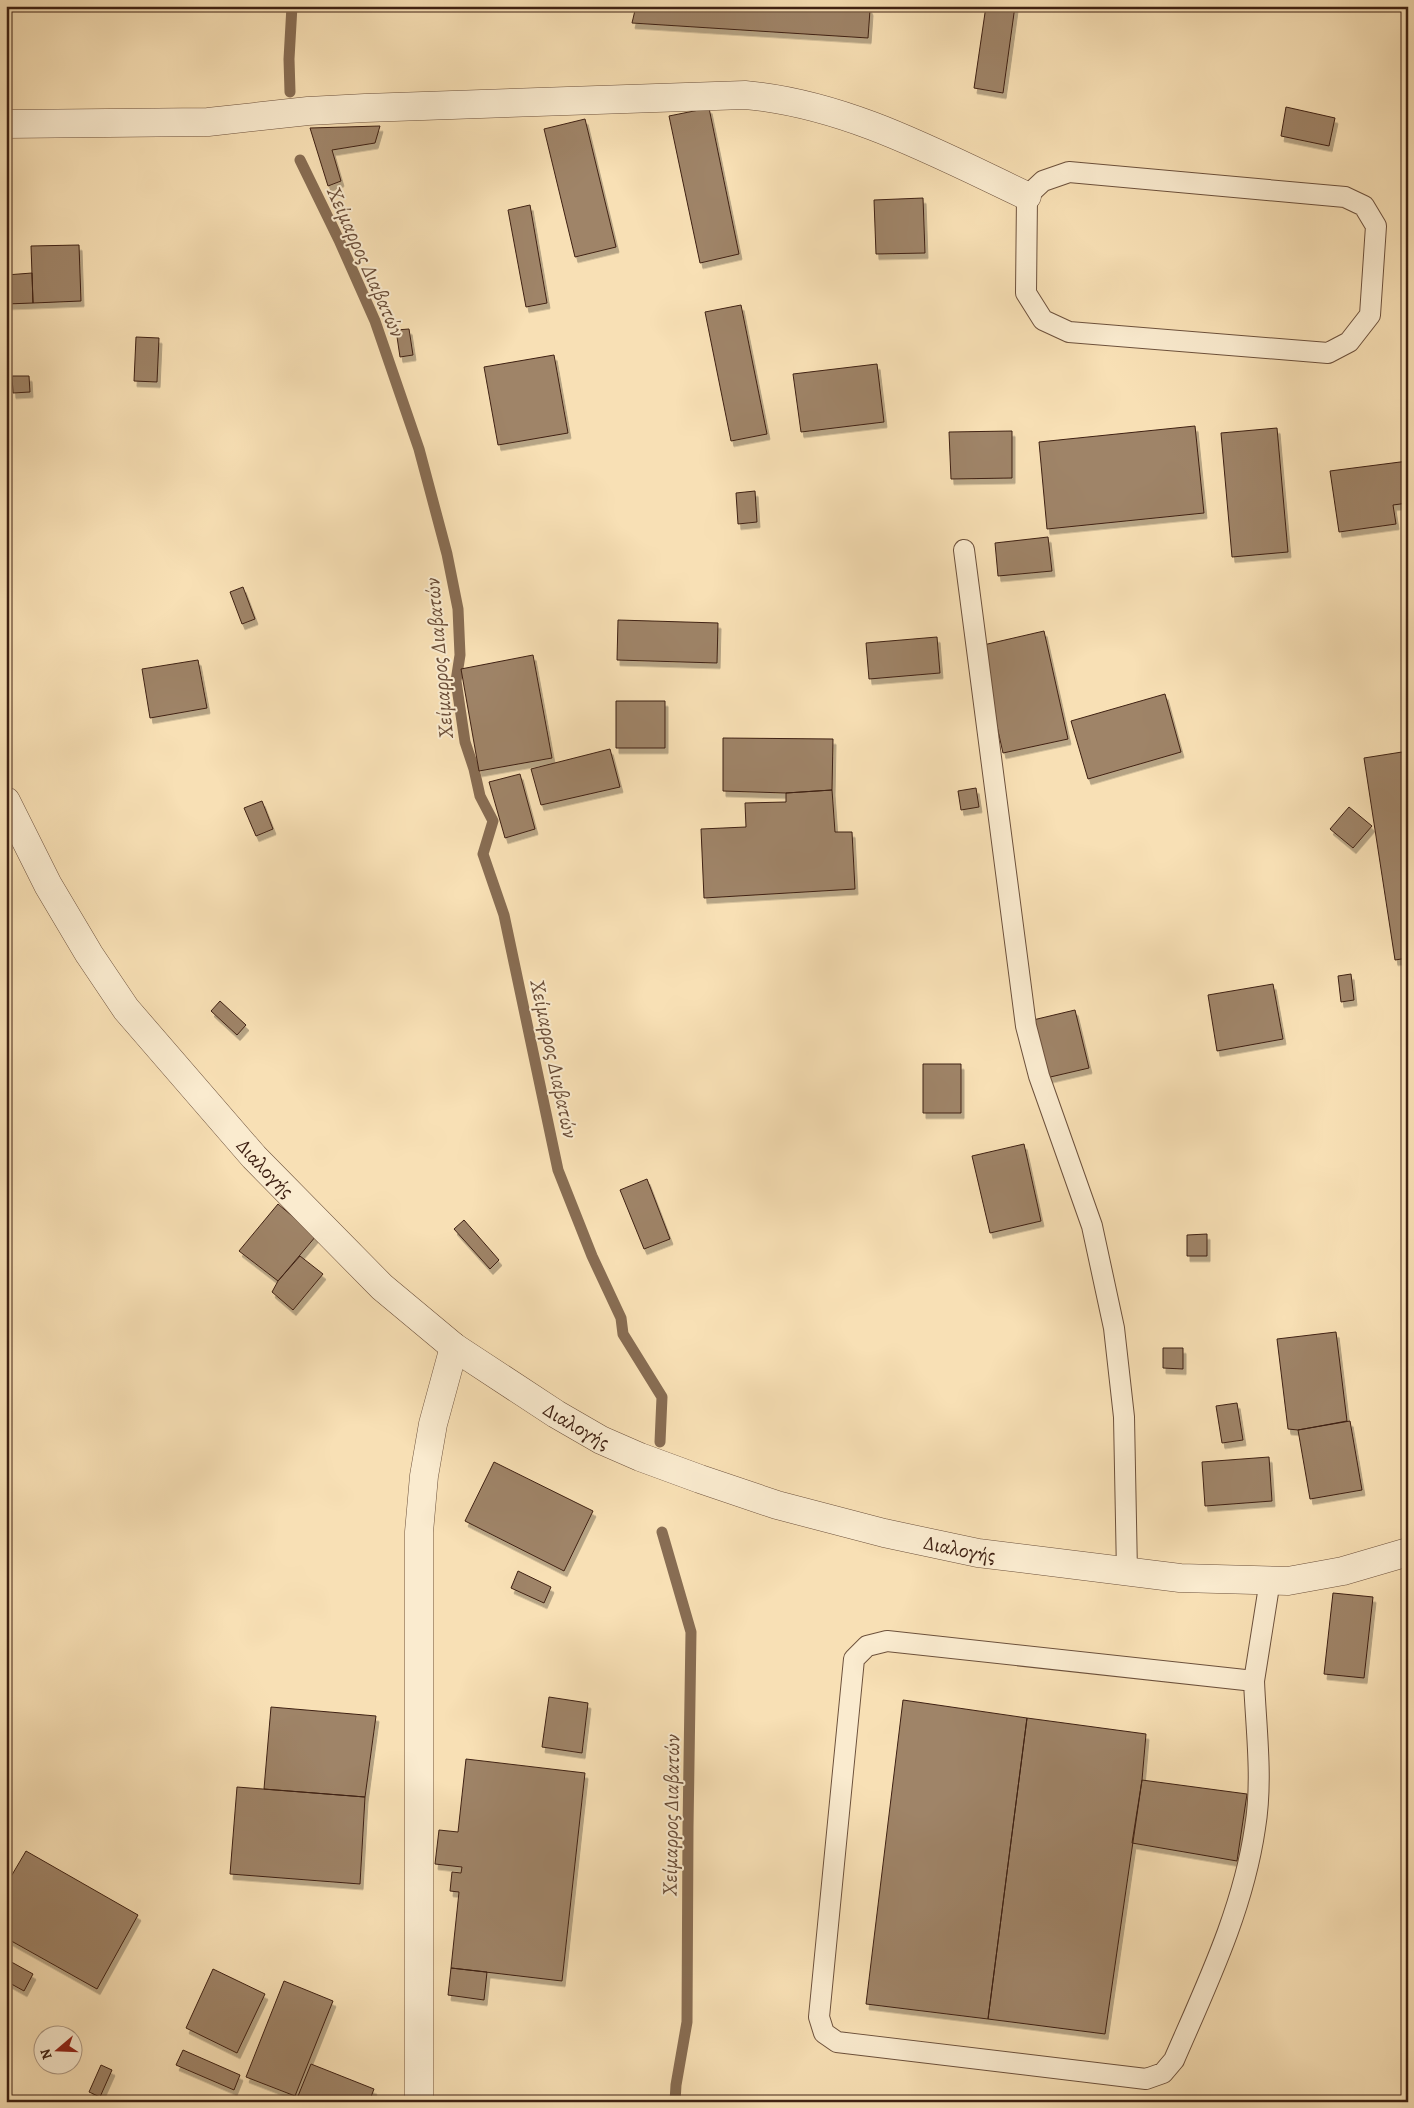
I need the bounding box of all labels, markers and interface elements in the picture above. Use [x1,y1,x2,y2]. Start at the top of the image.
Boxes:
water label: Χείμαρρος Διαβατών [320,182,412,342]
water label: Χείμαρρος Διαβατών [418,576,460,741]
water label: Χείμαρρος Διαβατών [523,976,585,1141]
street label: Διαλογής [230,1133,300,1204]
street label: Διαλογής [538,1396,614,1456]
street label: Διαλογής [921,1528,997,1569]
water label: Χείμαρρος Διαβατών [656,1733,686,1897]
north arrow [32,2026,82,2076]
text: N [36,2046,57,2062]

